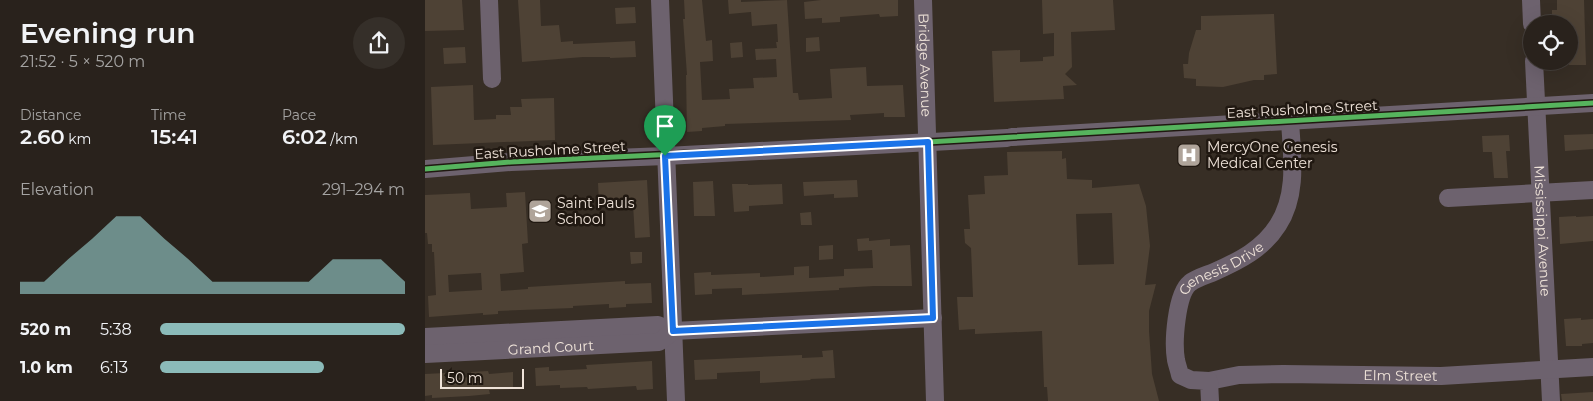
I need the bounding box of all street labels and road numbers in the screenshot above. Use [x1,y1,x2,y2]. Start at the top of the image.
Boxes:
street label: Bridge Avenue [914,13,935,117]
street label: East Rusholme Street [1226,96,1378,122]
street label: East Rusholme Street [474,137,626,163]
street label: Mississippi Avenue [1530,165,1555,297]
street label: Genesis Drive [1175,237,1267,298]
street label: Grand Court [507,336,595,359]
street label: Elm Street [1363,366,1438,385]

